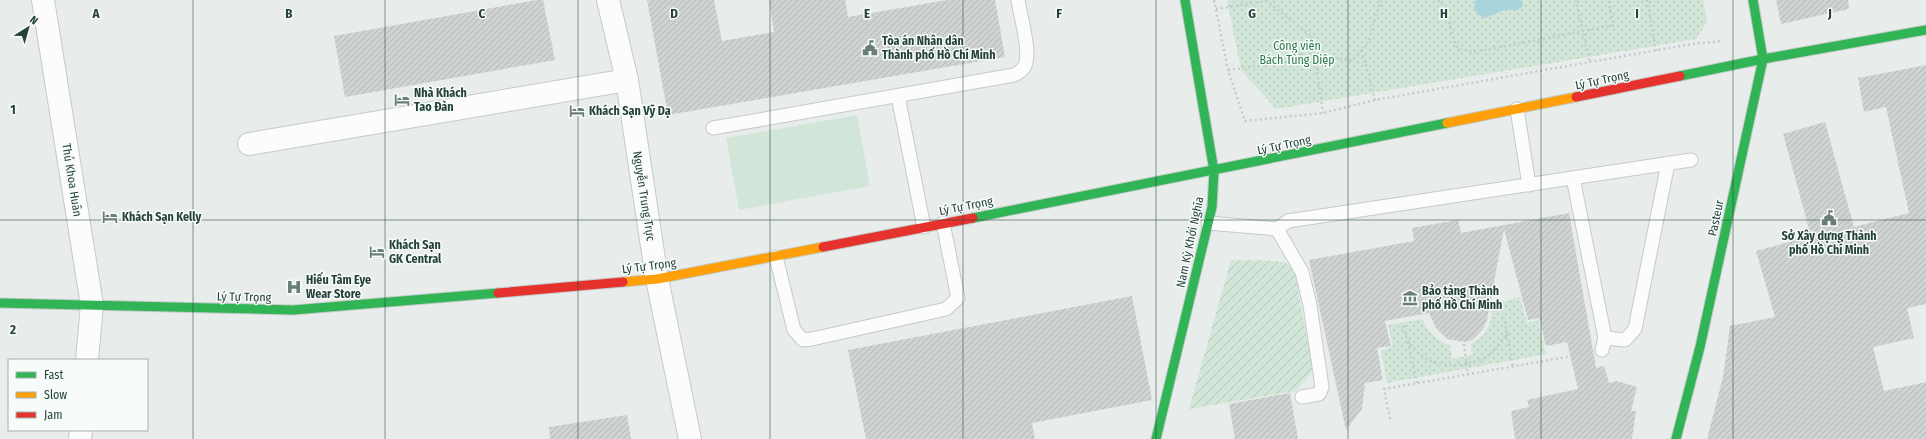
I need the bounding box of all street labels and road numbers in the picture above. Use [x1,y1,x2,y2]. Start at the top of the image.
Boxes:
street label: Lý Tự Trọng [1574,67,1630,93]
street label: Lý Tự Trọng [1256,132,1312,158]
street label: Thủ Khoa Huân [59,142,85,218]
street label: Nguyễn Trung Trực [630,150,659,242]
street label: Lý Tự Trọng [938,194,994,218]
street label: Nam Kỳ Khởi Nghĩa [1174,195,1207,289]
street label: Pasteur [1705,198,1727,237]
street label: Lý Tự Trọng [621,256,677,276]
street label: Lý Tự Trọng [217,290,272,304]

